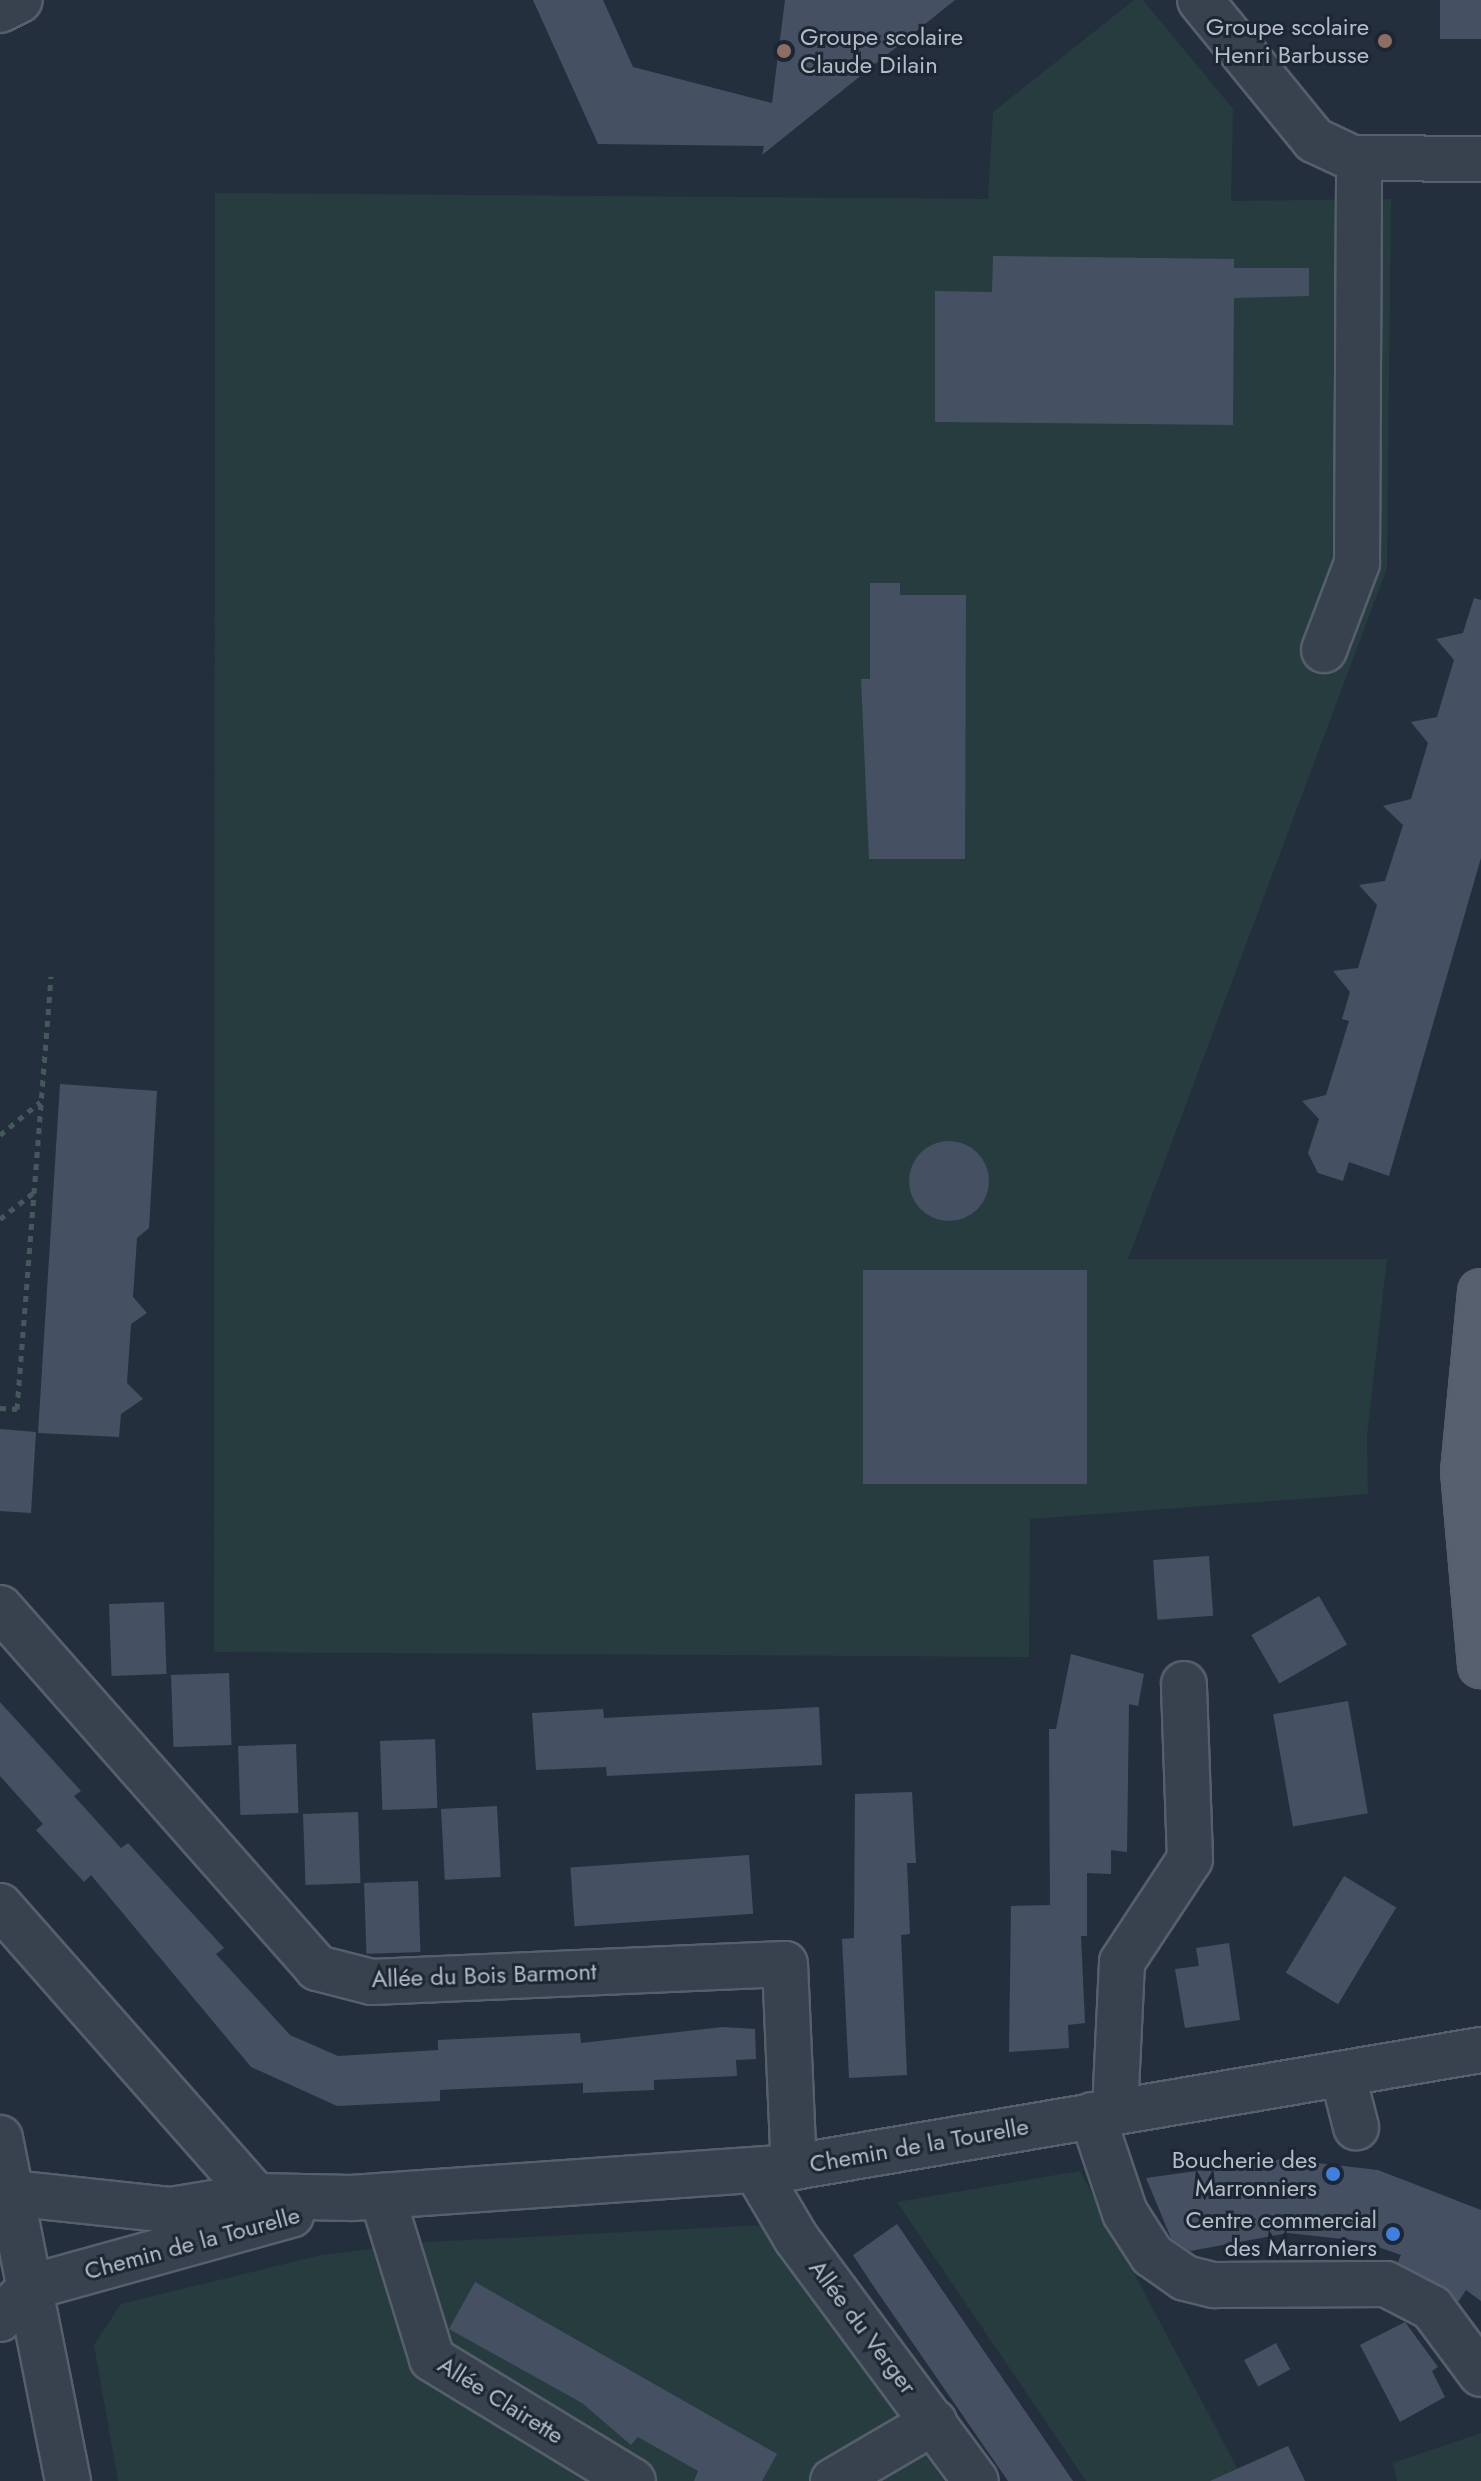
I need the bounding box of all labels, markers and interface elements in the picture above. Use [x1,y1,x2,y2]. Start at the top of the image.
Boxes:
place label: Groupe scolaire Henri Barbusse [1206,13,1369,69]
place label: Groupe scolaire Claude Dilain [800,23,963,79]
marker: Groupe scolaire Henri Barbusse [1376,32,1394,50]
marker: Groupe scolaire Claude Dilain [775,42,793,60]
street label: Allée du Bois Barmont [371,1957,597,1993]
street label: Chemin de la Tourelle [807,2112,1031,2178]
place label: Boucherie des Marronniers [1172,2146,1317,2202]
marker: Boucherie des Marronniers [1324,2165,1342,2183]
street label: Chemin de la Tourelle [81,2200,303,2286]
place label: Centre commercial des Marroniers [1185,2206,1377,2262]
marker: Centre commercial des Marroniers [1384,2225,1402,2243]
street label: Allée du Verger [803,2254,923,2400]
street label: Allée Clairette [433,2350,569,2450]

